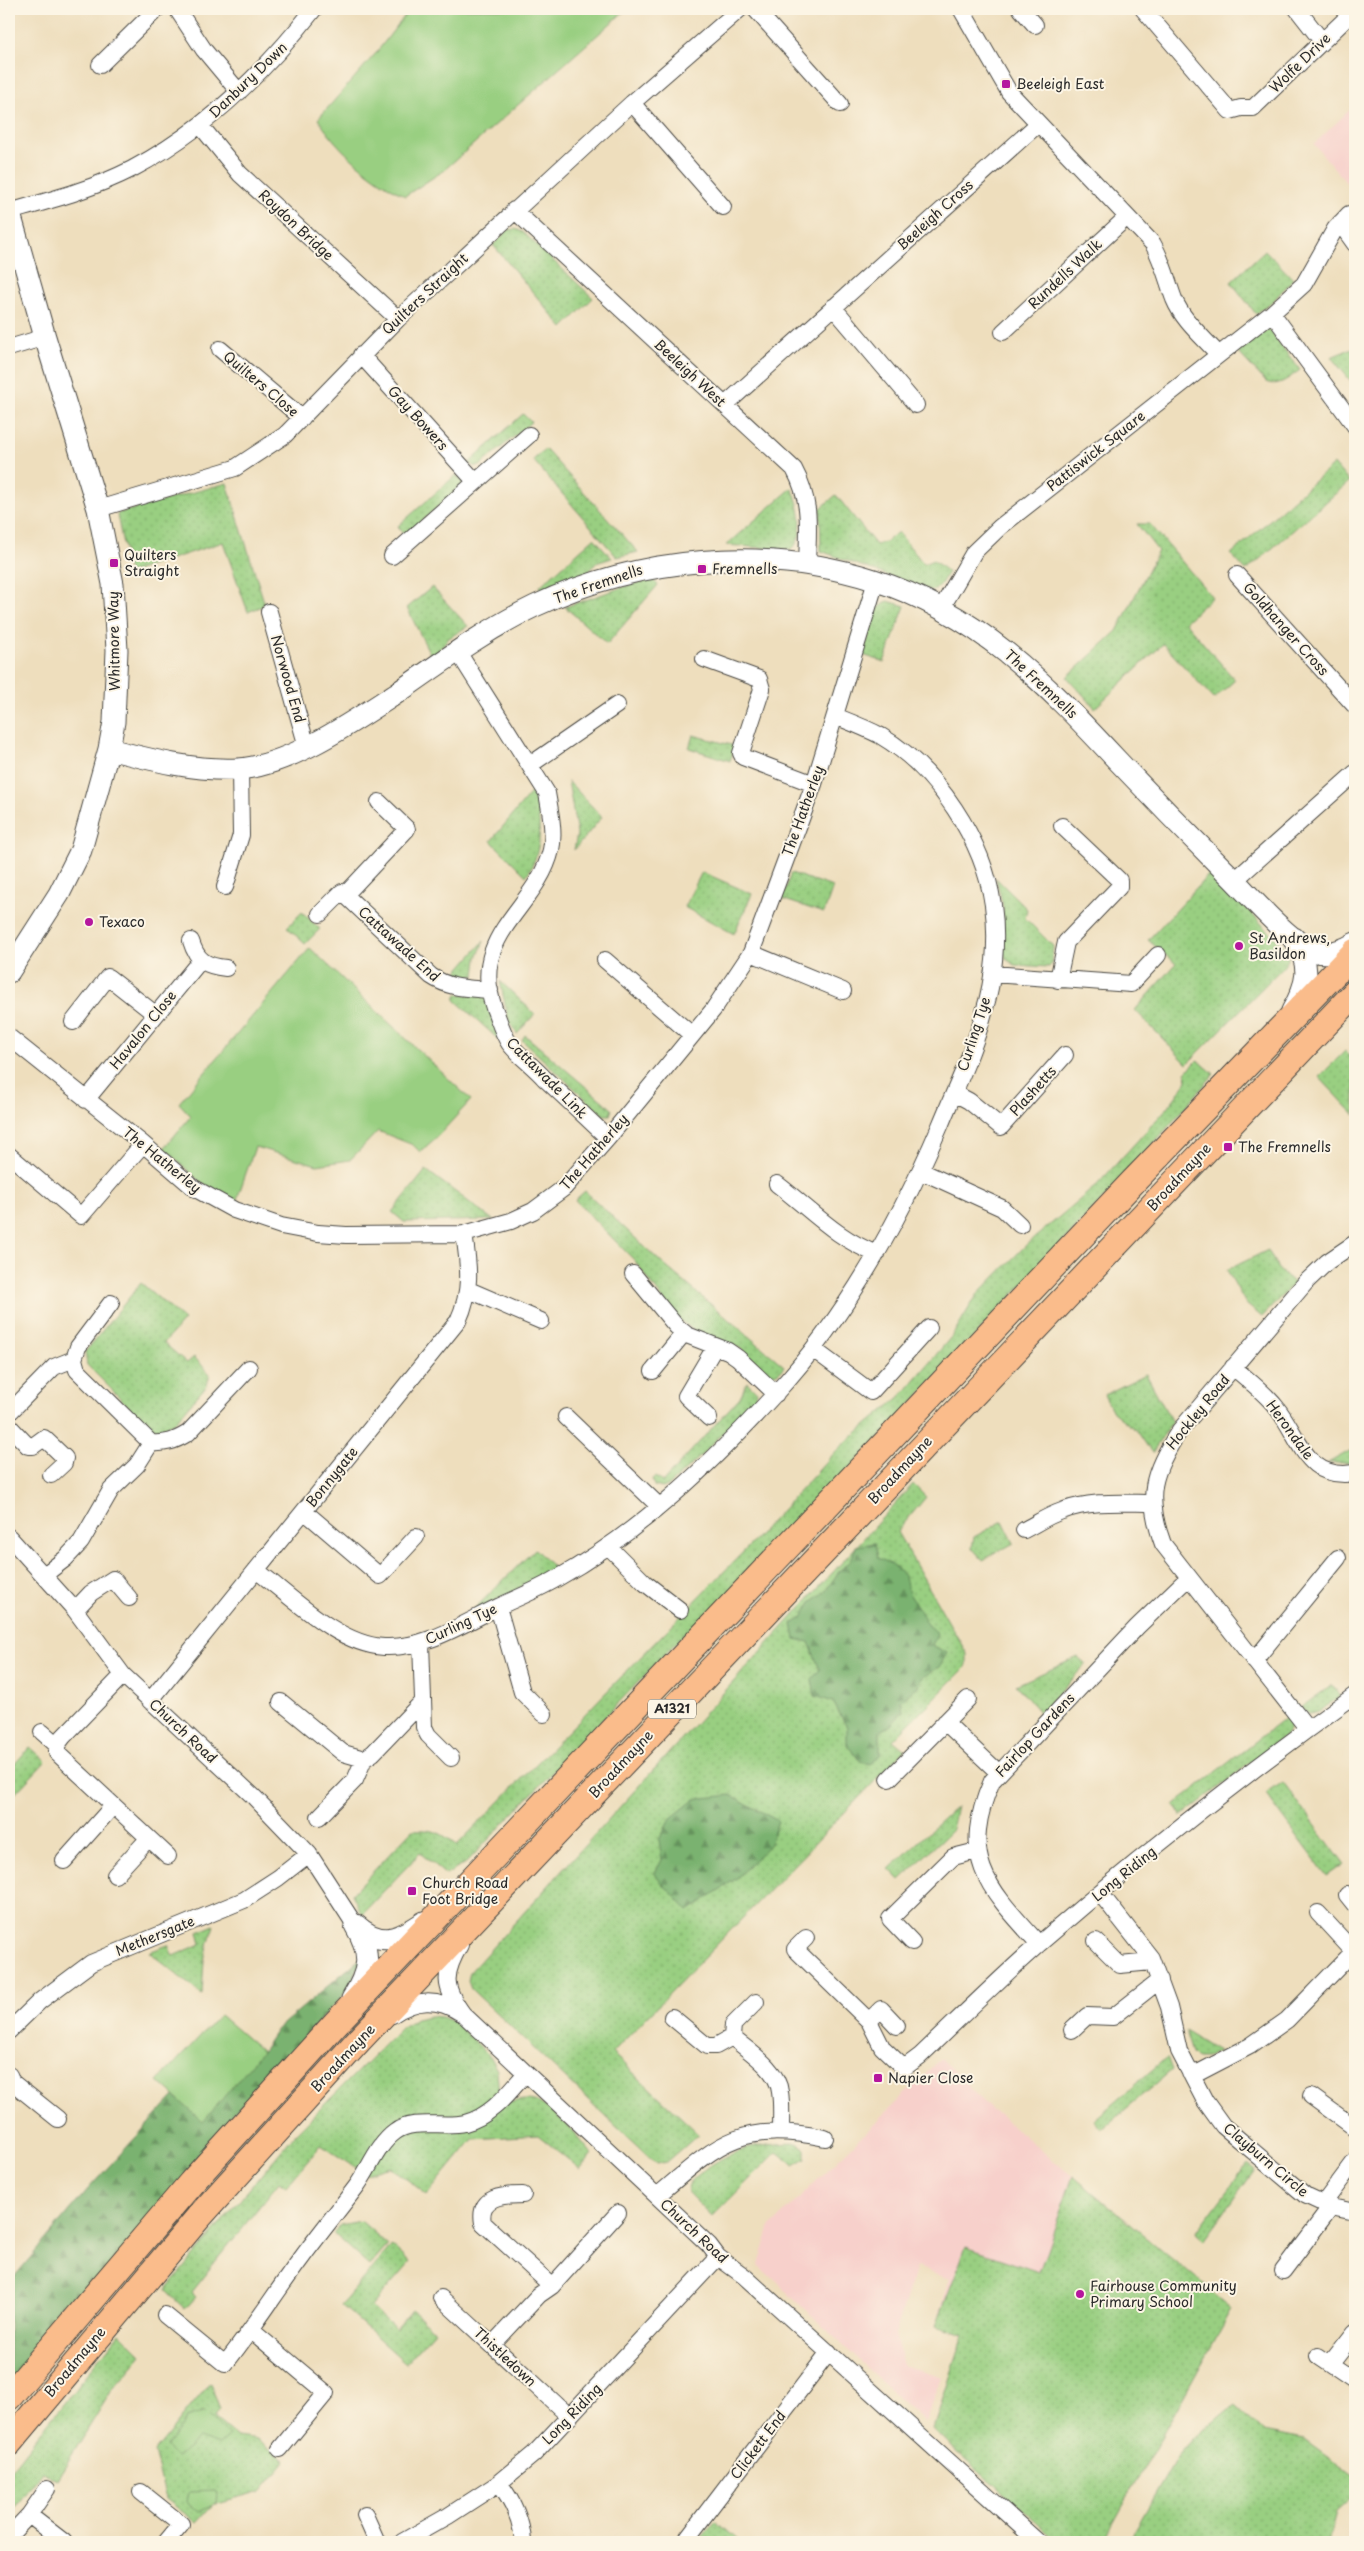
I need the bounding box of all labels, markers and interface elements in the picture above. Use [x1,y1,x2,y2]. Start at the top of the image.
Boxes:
street label: Wolfe Drive [1264,28,1335,97]
street label: Danbury Down [204,37,291,122]
place label: Beeleigh East [1016,73,1105,94]
marker: Beeleigh East [1000,78,1012,90]
street label: Beeleigh Cross [892,174,978,255]
street label: Roydon Bridge [254,184,339,265]
street label: Rundells Walk [1023,233,1107,313]
street label: Quilters Straight [377,248,473,339]
street label: Beeleigh West [650,334,731,412]
street label: Quilters Close [219,346,303,421]
street label: Gay Bowers [383,380,453,455]
street label: Pattiswick Square [1042,405,1150,496]
place label: Quilters Straight [124,544,180,581]
marker: Quilters Straight [108,557,120,569]
street label: The Fremnells [550,558,645,609]
place label: Fremnells [712,558,777,579]
marker: Fremnells [696,563,708,575]
street label: Goldhanger Cross [1239,577,1334,680]
street label: Whitmore Way [102,591,125,691]
street label: Norwood End [266,633,311,725]
street label: The Fremnells [1000,644,1083,723]
street label: The Hatherley [776,762,829,859]
street label: Cattawade End [354,901,445,986]
place label: Texaco [99,911,145,932]
marker: Texaco [83,916,95,928]
place label: St Andrews, Basildon [1249,927,1330,964]
marker: St Andrews, Basildon [1233,940,1245,952]
street label: Havalon Close [104,986,181,1074]
street label: Curling Tye [952,994,995,1074]
street label: Cattawade Link [502,1032,593,1123]
street label: Plashetts [1004,1061,1061,1120]
street label: The Hatherley [554,1109,633,1195]
street label: The Hatherley [119,1121,206,1198]
place label: The Fremnells [1238,1136,1331,1157]
street label: Broadmayne [1141,1138,1216,1215]
marker: The Fremnells [1222,1141,1234,1153]
street label: Hockley Road [1161,1370,1235,1454]
street label: Herondale [1262,1395,1319,1464]
street label: Broadmayne [862,1431,937,1508]
street label: Bonnygate [301,1442,363,1511]
street label: Curling Tye [421,1598,500,1649]
street label: Fairlop Gardens [990,1688,1079,1781]
street label: Church Road [145,1693,222,1768]
road number: A1321 [648,1700,696,1718]
street label: Broadmayne [583,1725,658,1802]
street label: Long Riding [1087,1841,1161,1906]
place label: Church Road Foot Bridge [422,1872,508,1909]
marker: Church Road Foot Bridge [406,1885,418,1897]
street label: Methersgate [112,1910,198,1961]
street label: Broadmayne [305,2019,380,2096]
place label: Napier Close [888,2067,973,2088]
marker: Napier Close [872,2072,884,2084]
street label: Clayburn Circle [1219,2118,1314,2202]
street label: Church Road [656,2193,733,2268]
place label: Fairhouse Community Primary School [1090,2275,1237,2312]
marker: Fairhouse Community Primary School [1074,2288,1086,2300]
street label: Broadmayne [39,2322,111,2402]
street label: Thistledown [469,2322,541,2391]
street label: Long Riding [537,2378,606,2449]
street label: Clickett End [725,2406,790,2483]

